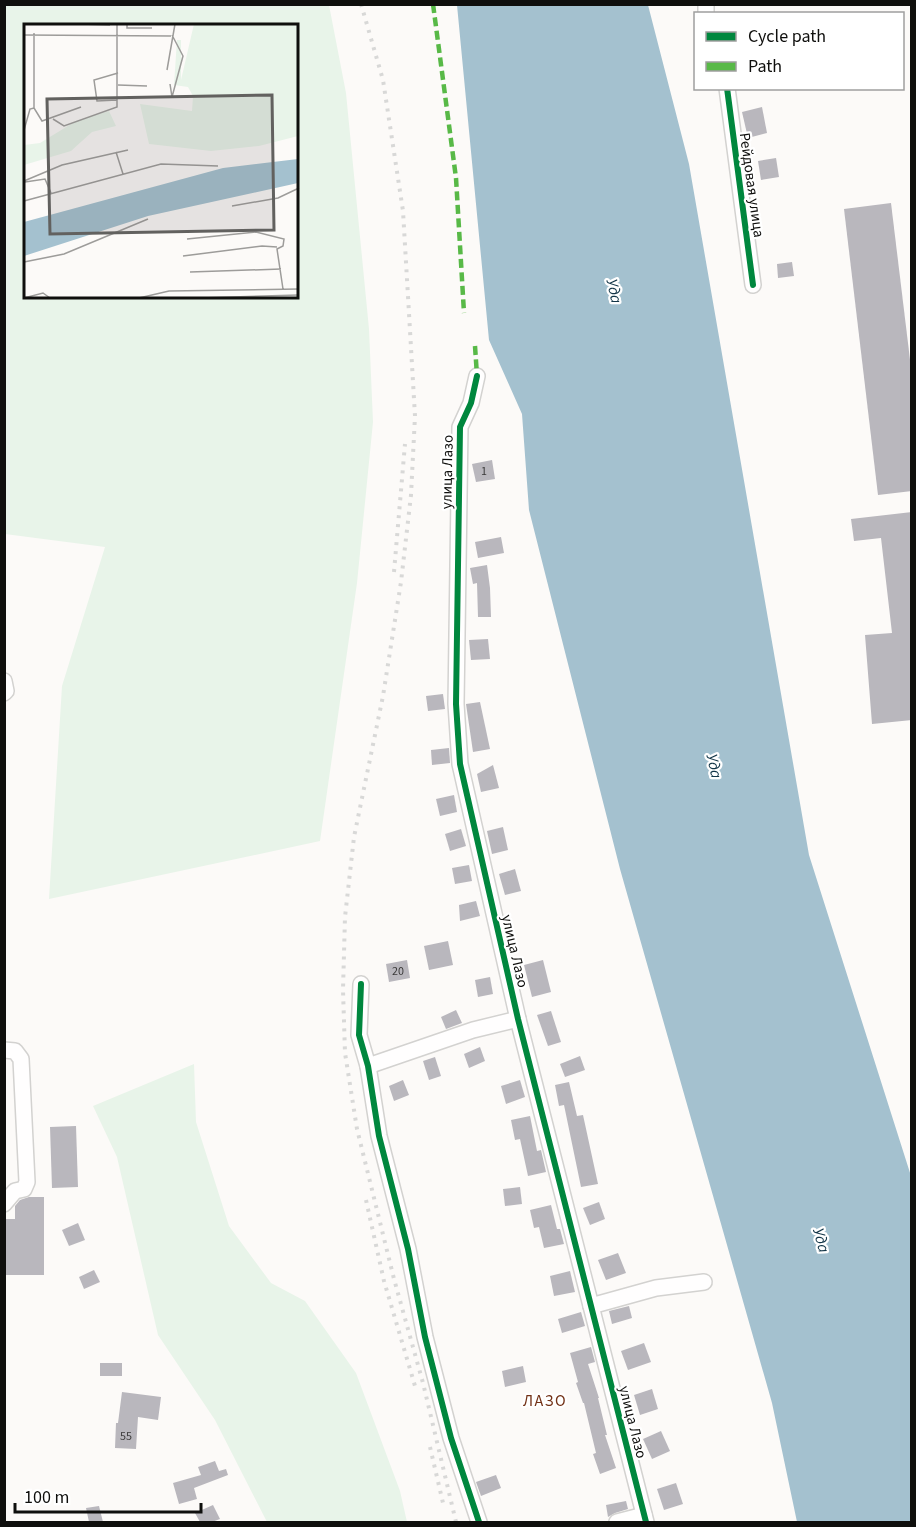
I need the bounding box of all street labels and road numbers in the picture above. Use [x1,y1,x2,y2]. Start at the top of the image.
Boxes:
street label: Рейдовая улица [734,131,769,239]
street label: улица Лазо [436,435,459,509]
street label: улица Лазо [496,913,533,990]
street label: улица Лазо [613,1384,652,1461]

